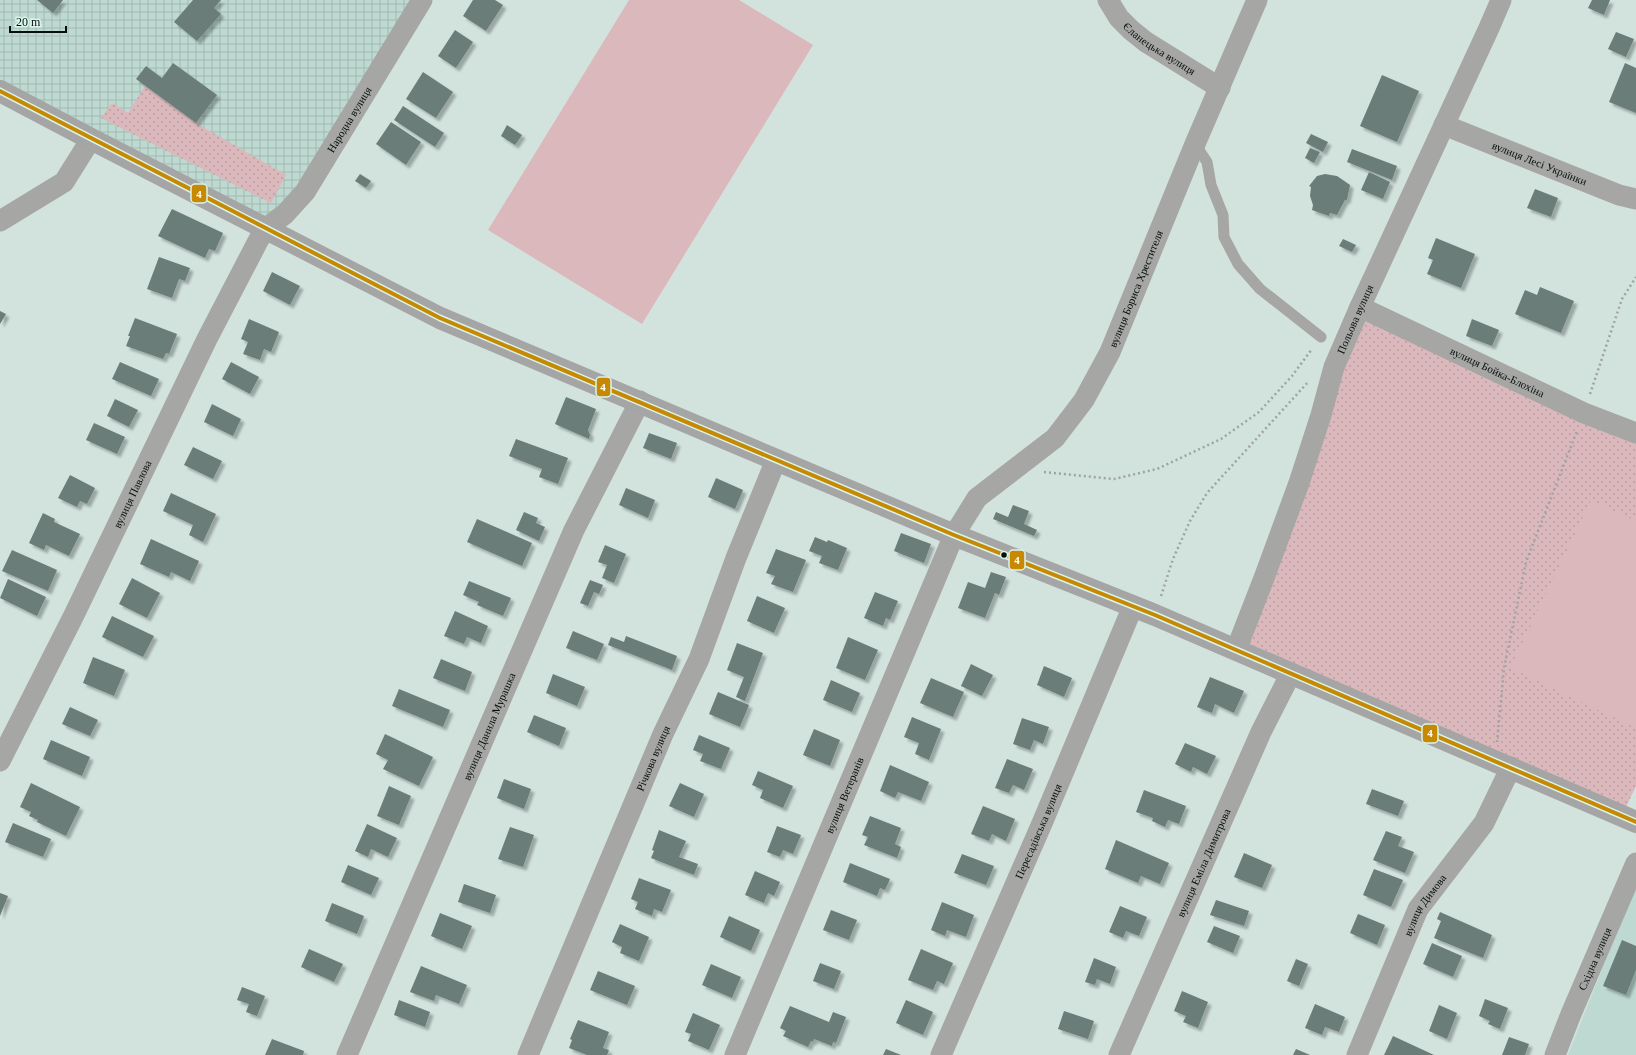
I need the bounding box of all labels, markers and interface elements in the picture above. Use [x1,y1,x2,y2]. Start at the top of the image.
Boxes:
scale bar [10,8,66,34]
text: 20 m [16,15,41,29]
street label: Єланецька вулиця [1121,20,1198,77]
street label: Народна вулиця [325,84,374,155]
street label: вулиця Лесі Українки [1491,139,1589,188]
line badge: 4 [191,184,207,203]
text: 4 [196,188,202,200]
street label: вулиця Бориса Хрестителя [1107,228,1165,349]
street label: Польова вулиця [1335,283,1376,355]
street label: вулиця Бойка-Блохіна [1448,345,1546,399]
line badge: 4 [596,377,611,397]
text: 4 [600,381,606,393]
street label: вулиця Павлова [111,458,154,530]
unlabelled marker [999,550,1009,560]
line badge: 4 [1009,550,1025,570]
text: 4 [1014,554,1020,566]
street label: вулиця Данила Мурашка [461,671,518,782]
street label: Річкова вулиця [634,724,672,793]
line badge: 4 [1422,724,1438,743]
text: 4 [1427,727,1433,739]
street label: вулиця Ветеранів [823,755,866,835]
street label: Пересадівська вулиця [1013,782,1064,881]
street label: вулиця Еміла Димитрова [1174,807,1233,919]
street label: вулиця Димова [1401,872,1448,938]
street label: Східна вулиця [1576,926,1614,992]

